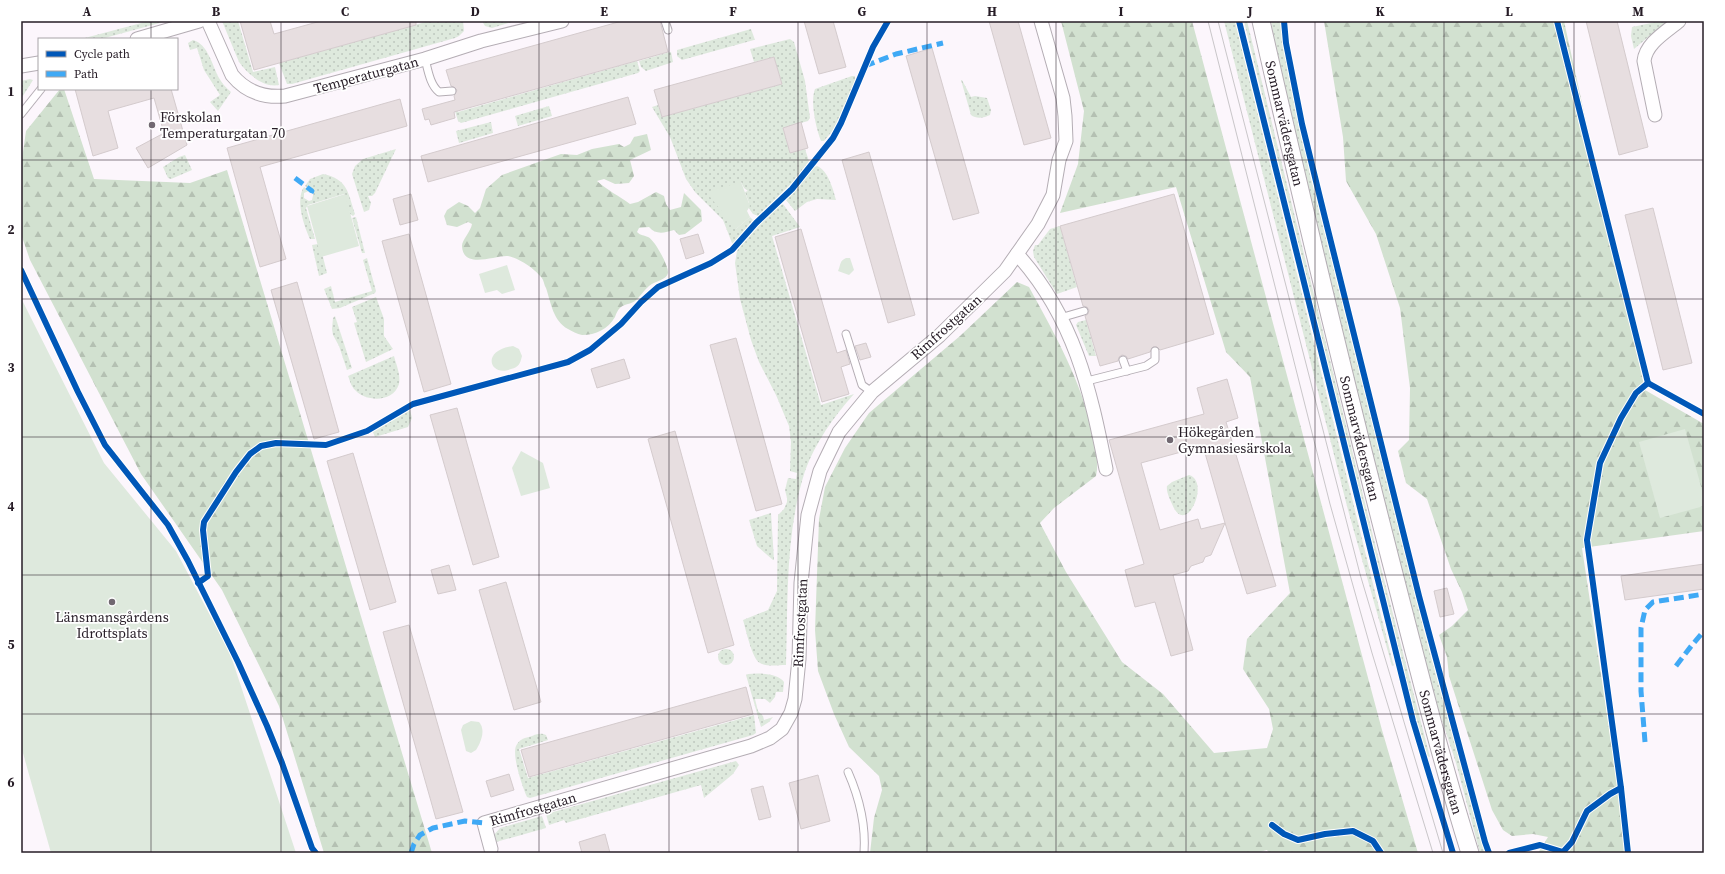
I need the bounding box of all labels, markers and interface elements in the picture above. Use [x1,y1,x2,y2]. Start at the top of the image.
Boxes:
text: A [83,3,92,20]
text: B [212,3,221,20]
text: C [341,3,349,20]
text: D [470,3,480,20]
text: E [600,3,608,20]
text: F [729,3,737,20]
text: G [858,3,867,20]
text: H [987,3,997,20]
text: I [1118,3,1124,20]
text: J [1246,3,1253,20]
text: K [1375,3,1385,20]
text: L [1505,3,1513,20]
text: M [1632,3,1644,20]
legend [38,38,178,90]
text: Cycle path [74,46,130,62]
street label: Temperaturgatan [311,51,421,99]
street label: Sommarvädersgatan [1260,59,1309,189]
text: Path [74,66,98,82]
text: 1 [7,83,15,100]
place label: Förskolan Temperaturgatan 70 [160,107,285,143]
marker: Förskolan Temperaturgatan 70 [147,120,157,130]
text: 2 [7,221,15,238]
street label: Rimfrostgatan [906,289,986,364]
text: 3 [7,359,15,376]
street label: Sommarvädersgatan [1335,374,1385,504]
place label: Hökegården Gymnasiesärskola [1178,422,1292,458]
marker: Hökegården Gymnasiesärskola [1165,435,1175,445]
text: 4 [7,498,15,515]
street label: Rimfrostgatan [788,577,812,668]
marker: Länsmansgårdens Idrottsplats [107,597,117,607]
place label: Länsmansgårdens Idrottsplats [55,607,169,643]
text: 5 [7,636,15,653]
street label: Sommarvädersgatan [1414,688,1468,817]
text: 6 [7,774,15,791]
street label: Rimfrostgatan [487,787,579,831]

